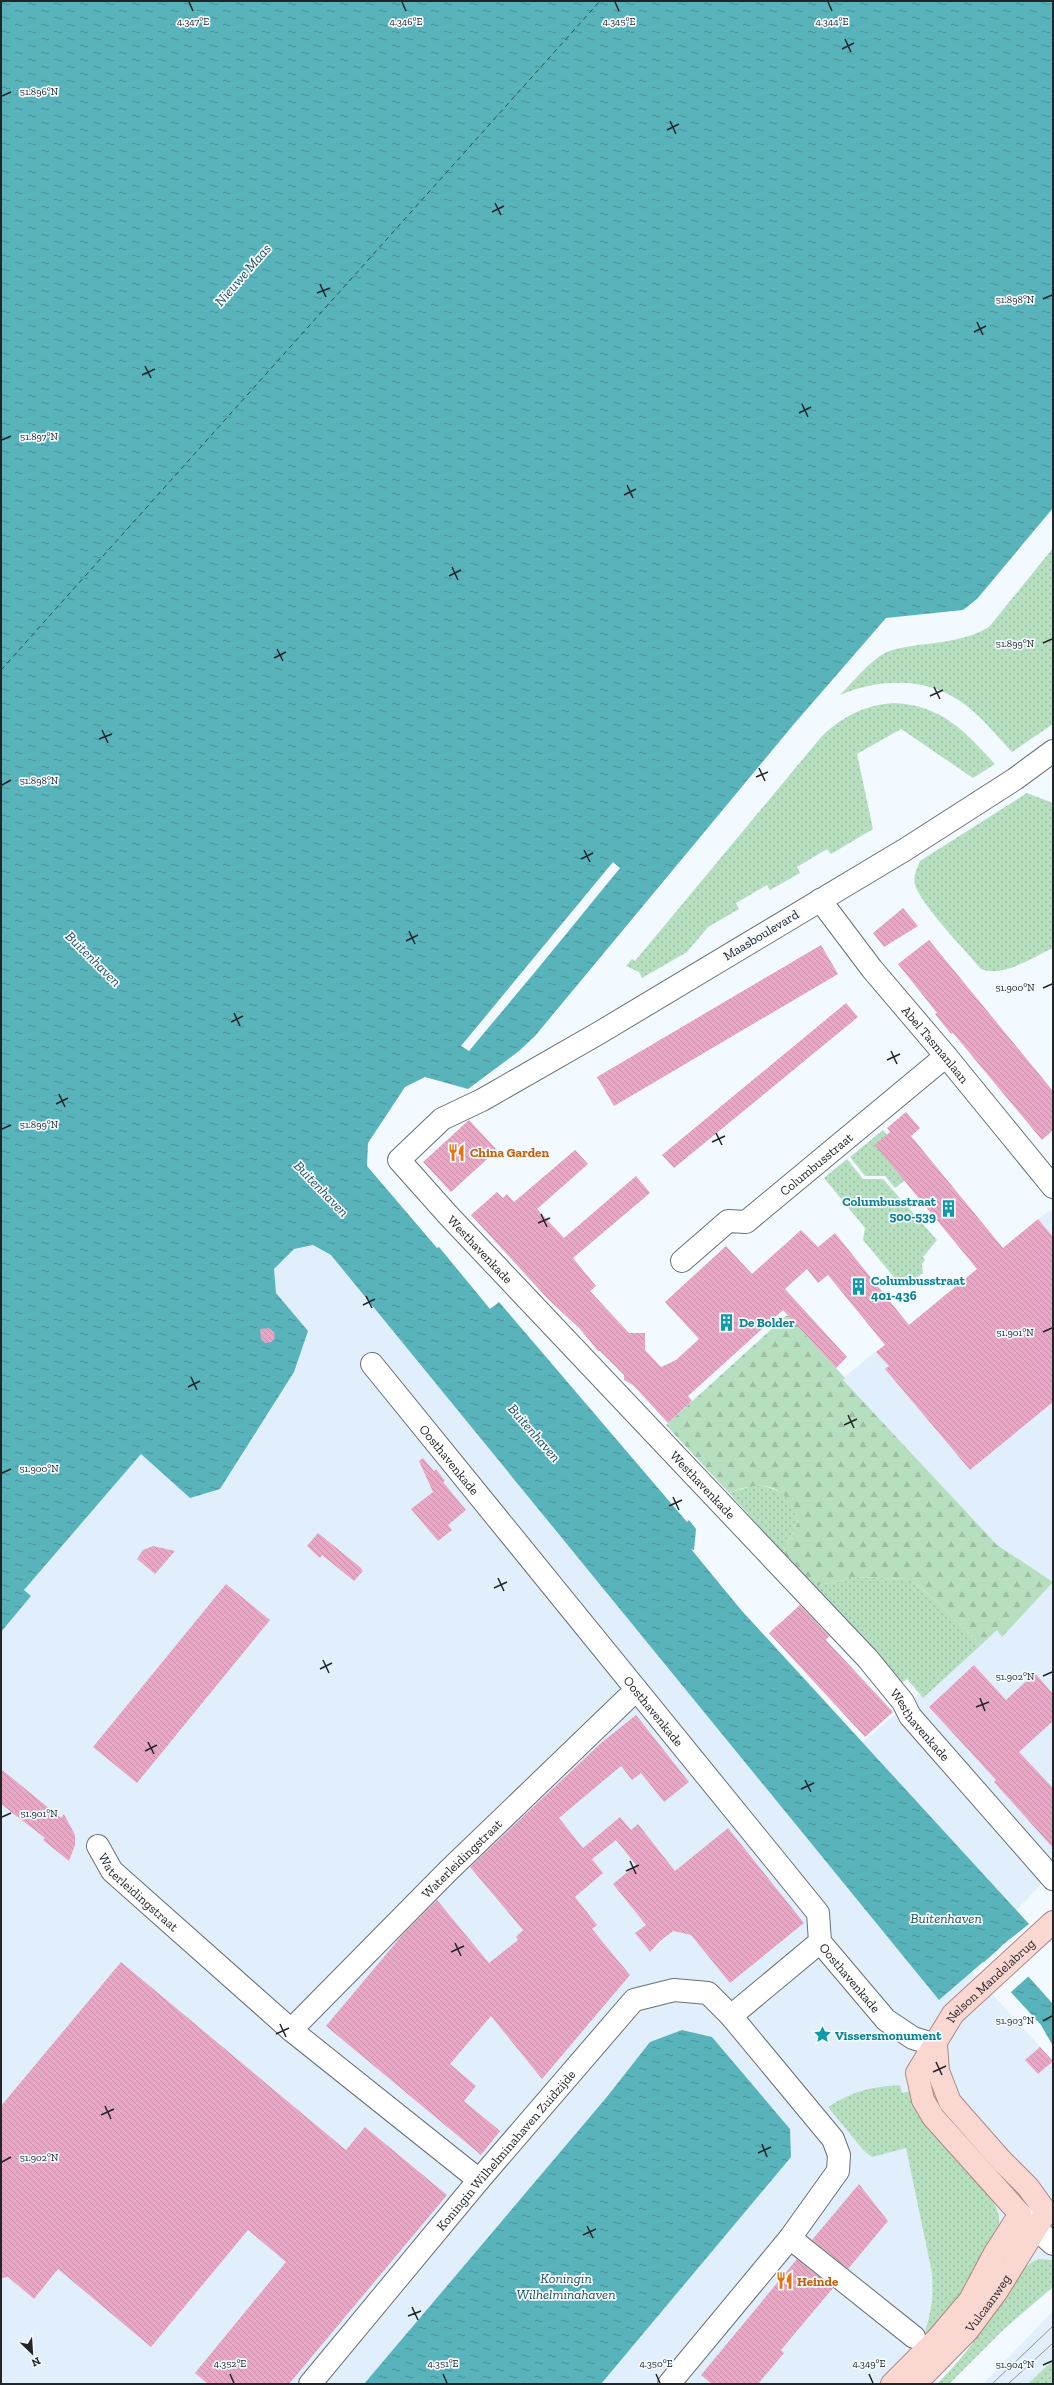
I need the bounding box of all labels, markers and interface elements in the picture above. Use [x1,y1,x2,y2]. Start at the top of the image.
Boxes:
text: 4.347°E [177,16,209,28]
text: 4.346°E [390,16,423,28]
text: 4.345°E [603,16,635,28]
text: 4.344°E [816,16,849,28]
text: 51.896°N [20,86,59,98]
water label: Nieuwe Maas [211,240,275,310]
text: 51.898°N [996,294,1035,306]
text: 51.897°N [20,431,59,443]
text: 51.899°N [996,638,1035,650]
text: 51.898°N [20,775,59,787]
street label: Maasboulevard [721,907,801,963]
water label: Buitenhaven [62,928,124,990]
text: 51.900°N [995,982,1035,994]
street label: Abel Tasmanlaan [899,1003,973,1086]
text: 51.899°N [20,1119,59,1131]
street label: Columbusstraat [776,1129,856,1199]
restaurant icon: China Garden [447,1142,467,1162]
place label: China Garden [470,1145,549,1160]
water label: Buitenhaven [290,1157,352,1221]
place label: Columbusstraat 500-539 [842,1194,937,1224]
building icon: Columbusstraat 500-539 [939,1198,959,1218]
street label: Westhavenkade [445,1212,516,1286]
place label: Columbusstraat 401-436 [871,1273,966,1303]
building icon: Columbusstraat 401-436 [848,1277,868,1297]
building icon: De Bolder [716,1312,736,1332]
place label: De Bolder [739,1315,795,1330]
text: 51.901°N [996,1327,1034,1339]
water label: Buitenhaven [504,1400,564,1466]
street label: Oosthavenkade [417,1421,483,1498]
street label: Westhavenkade [667,1448,739,1522]
text: 51.900°N [19,1463,59,1475]
text: 51.902°N [996,1671,1035,1683]
street label: Oosthavenkade [621,1673,687,1749]
street label: Westhavenkade [887,1685,953,1764]
text: 51.901°N [20,1808,58,1820]
street label: Waterleidingstraat [418,1816,505,1901]
street label: Waterleidingstraat [96,1850,182,1934]
water label: Buitenhaven [910,1910,982,1927]
street label: Nelson Mandelabrug [942,1935,1038,2025]
street label: Oosthavenkade [817,1940,884,2015]
text: 51.903°N [996,2015,1035,2027]
place icon: Vissersmonument [812,2025,832,2045]
place label: Vissersmonument [835,2028,942,2043]
street label: Koningin Wilhelminahaven Zuidzijde [433,2066,578,2233]
text: 51.902°N [20,2152,59,2164]
water label: Koningin Wilhelminahaven [516,2270,616,2303]
restaurant icon: Heinde [774,2271,794,2291]
street label: Vulcaanweg [961,2271,1013,2336]
place label: Heinde [797,2274,839,2289]
north arrow [12,2333,52,2373]
text: N [29,2354,43,2370]
text: 4.352°E [214,2358,246,2370]
text: 4.351°E [428,2358,459,2370]
text: 4.350°E [639,2358,673,2370]
text: 4.349°E [853,2358,886,2370]
text: 51.904°N [996,2359,1035,2371]

